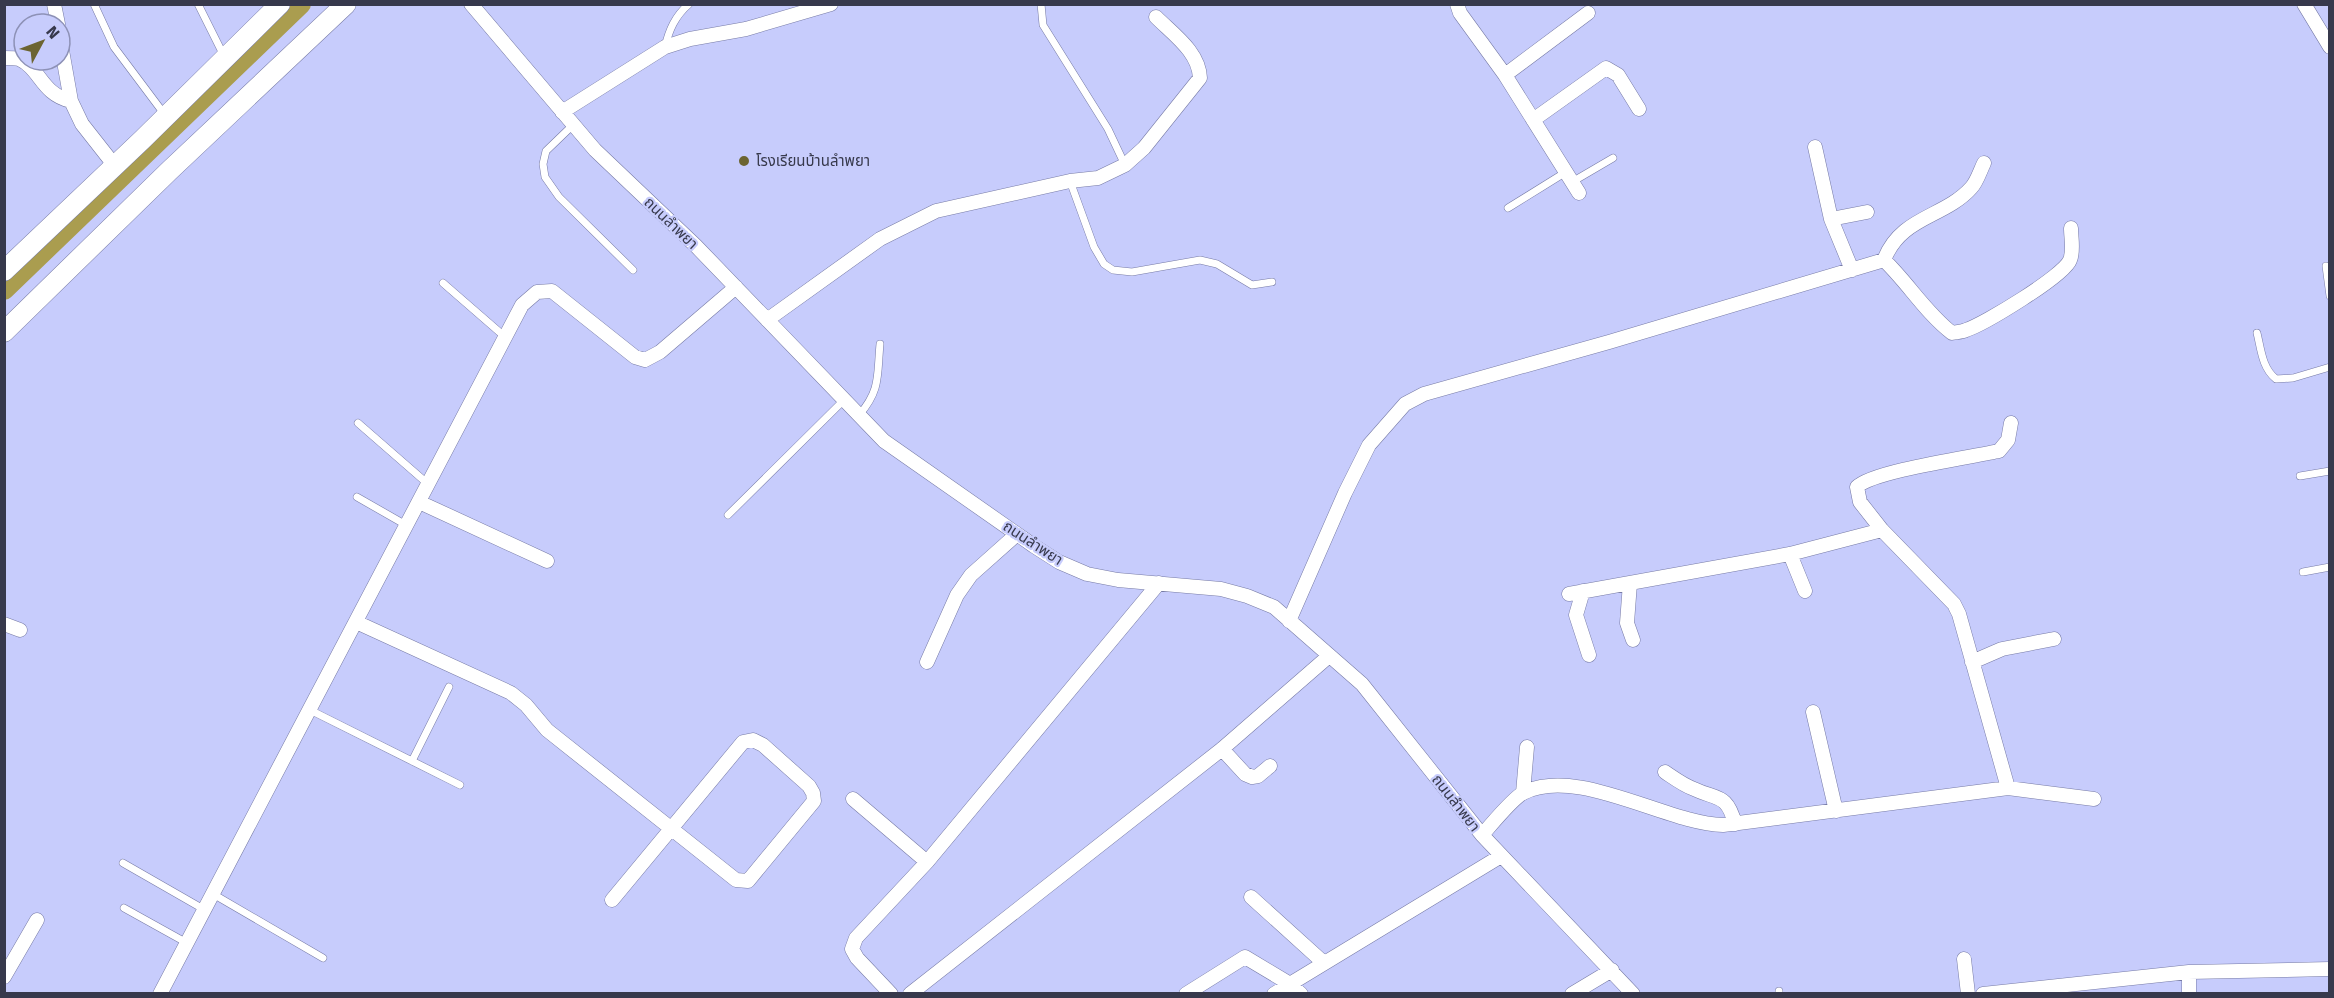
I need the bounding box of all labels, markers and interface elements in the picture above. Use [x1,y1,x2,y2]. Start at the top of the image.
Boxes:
north arrow [12,12,72,72]
text: N [42,22,64,43]
place label: โรงเรียนบ้านลำพยา [756,152,870,170]
marker: โรงเรียนบ้านลำพยา [737,154,751,168]
street label: ถนนลำพยา [640,193,702,253]
street label: ถนนลำพยา [1000,517,1066,569]
street label: ถนนลำพยา [1428,771,1484,835]

